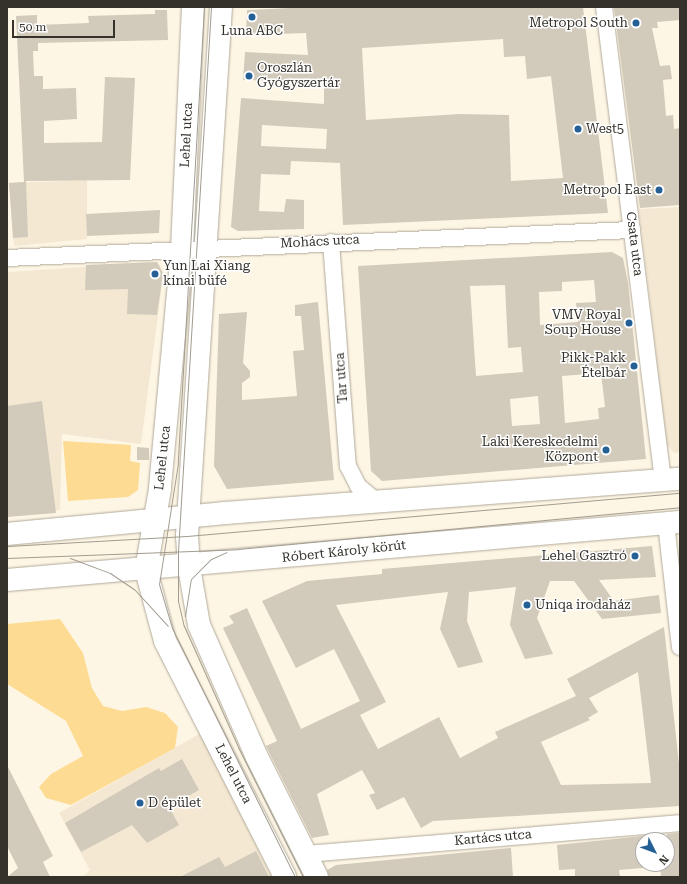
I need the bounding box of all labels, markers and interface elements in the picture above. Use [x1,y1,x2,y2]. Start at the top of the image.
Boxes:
scale bar [14,12,117,38]
marker: Luna ABC [247,12,257,22]
place label: Metropol South [529,15,628,31]
marker: Metropol South [631,18,641,28]
text: 50 m [19,20,46,34]
place label: Luna ABC [221,23,283,39]
place label: Oroszlán Gyógyszertár [257,61,340,92]
marker: Oroszlán Gyógyszertár [244,71,254,81]
street label: Lehel utca [178,102,196,168]
place label: West5 [586,121,624,137]
marker: West5 [573,124,583,134]
place label: Metropol East [563,182,651,198]
marker: Metropol East [654,185,664,195]
street label: Csata utca [622,211,646,277]
street label: Mohács utca [280,232,360,252]
place label: Yun Lai Xiang kínai büfé [163,259,250,290]
marker: Yun Lai Xiang kínai büfé [150,269,160,279]
place label: VMV Royal Soup House [545,308,621,339]
marker: VMV Royal Soup House [624,318,634,328]
place label: Pikk-Pakk Ételbár [561,351,626,382]
street label: Tar utca [332,352,352,404]
marker: Pikk-Pakk Ételbár [629,361,639,371]
street label: Lehel utca [152,425,174,491]
place label: Laki Kereskedelmi Központ [482,435,598,466]
marker: Laki Kereskedelmi Központ [601,445,611,455]
street label: Róbert Károly körút [281,538,407,566]
place label: Lehel Gasztró [541,548,627,564]
marker: Lehel Gasztró [630,551,640,561]
place label: Uniqa irodaház [535,597,630,613]
marker: Uniqa irodaház [522,600,532,610]
street label: Lehel utca [211,742,255,806]
place label: D épület [148,795,201,811]
marker: D épület [135,798,145,808]
street label: Kartács utca [454,827,532,849]
north arrow [635,832,675,872]
text: N [656,852,671,867]

